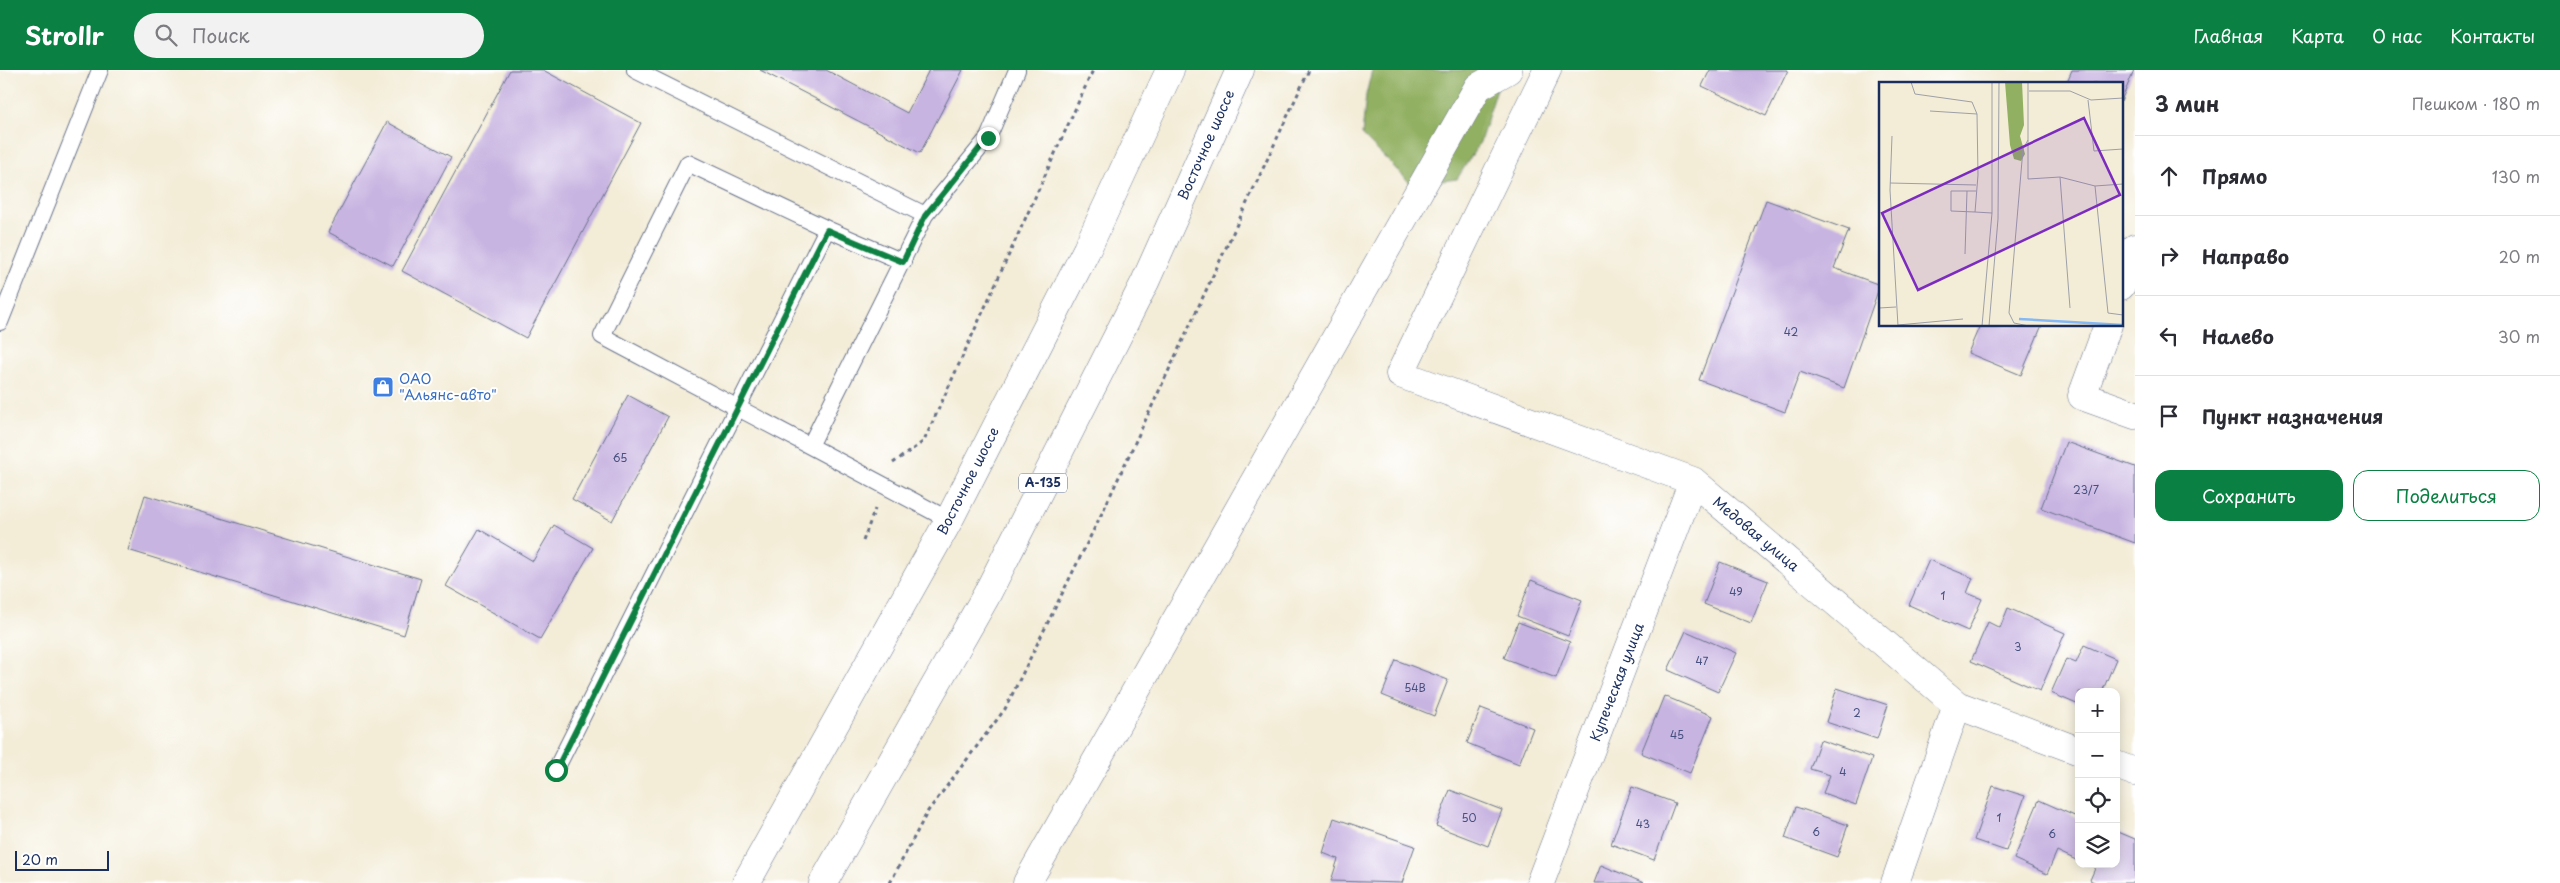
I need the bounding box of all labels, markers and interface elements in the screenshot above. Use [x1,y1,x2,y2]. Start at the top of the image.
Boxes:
search box [134,13,484,58]
text: Strollr [25,17,104,53]
icon: search [152,21,180,49]
text: Поиск [192,21,250,49]
text: Главная [2194,22,2263,49]
text: Карта [2291,22,2344,49]
text: О нас [2372,22,2422,49]
text: Контакты [2450,22,2535,49]
inset map [1879,82,2122,326]
street label: Восточное шоссе [1172,86,1239,203]
text: 3 мин [2155,87,2219,119]
text: Пешком · 180 m [2412,91,2540,115]
route end [977,127,1000,150]
icon: ahead [2155,162,2183,190]
text: Прямо [2202,162,2267,190]
text: 130 m [2492,164,2540,188]
icon: right [2155,242,2183,270]
text: Направо [2202,242,2289,270]
text: 20 m [2499,244,2540,268]
icon: left [2155,322,2183,350]
text: Налево [2202,322,2274,350]
house number: 42 [1784,323,1799,340]
text: 30 m [2498,324,2540,348]
place label: ОАО "Альянс-авто" [399,368,497,405]
shop icon: ОАО "Альянс-авто" [371,375,395,399]
icon: arrive [2155,402,2183,430]
text: Пункт назначения [2202,402,2383,430]
street label: Восточное шоссе [931,423,1004,538]
house number: 65 [613,449,627,466]
button: Сохранить [2155,470,2343,521]
button: Поделиться [2353,470,2540,521]
road number: А-135 [1019,473,1067,492]
house number: 23/7 [2073,481,2099,498]
street label: Медовая улица [1709,491,1804,576]
house number: 49 [1729,583,1743,600]
house number: 1 [1941,587,1946,604]
street label: Купеческая улица [1584,619,1649,744]
house number: 3 [2014,638,2022,655]
house number: 47 [1696,652,1709,669]
house number: 54В [1404,679,1426,696]
map controls [2075,688,2120,868]
button: + [2075,688,2120,733]
house number: 2 [1853,704,1861,721]
house number: 45 [1670,726,1684,743]
button: − [2075,733,2120,778]
route start [545,759,568,782]
house number: 4 [1839,763,1847,780]
button: locate [2075,778,2120,823]
house number: 50 [1461,809,1477,826]
house number: 1 [1997,809,2002,826]
house number: 43 [1636,815,1650,832]
house number: 6 [1812,823,1820,840]
button: layers [2075,823,2120,868]
house number: 6 [2048,825,2056,842]
scale bar [15,848,109,871]
text: 20 m [22,849,58,870]

